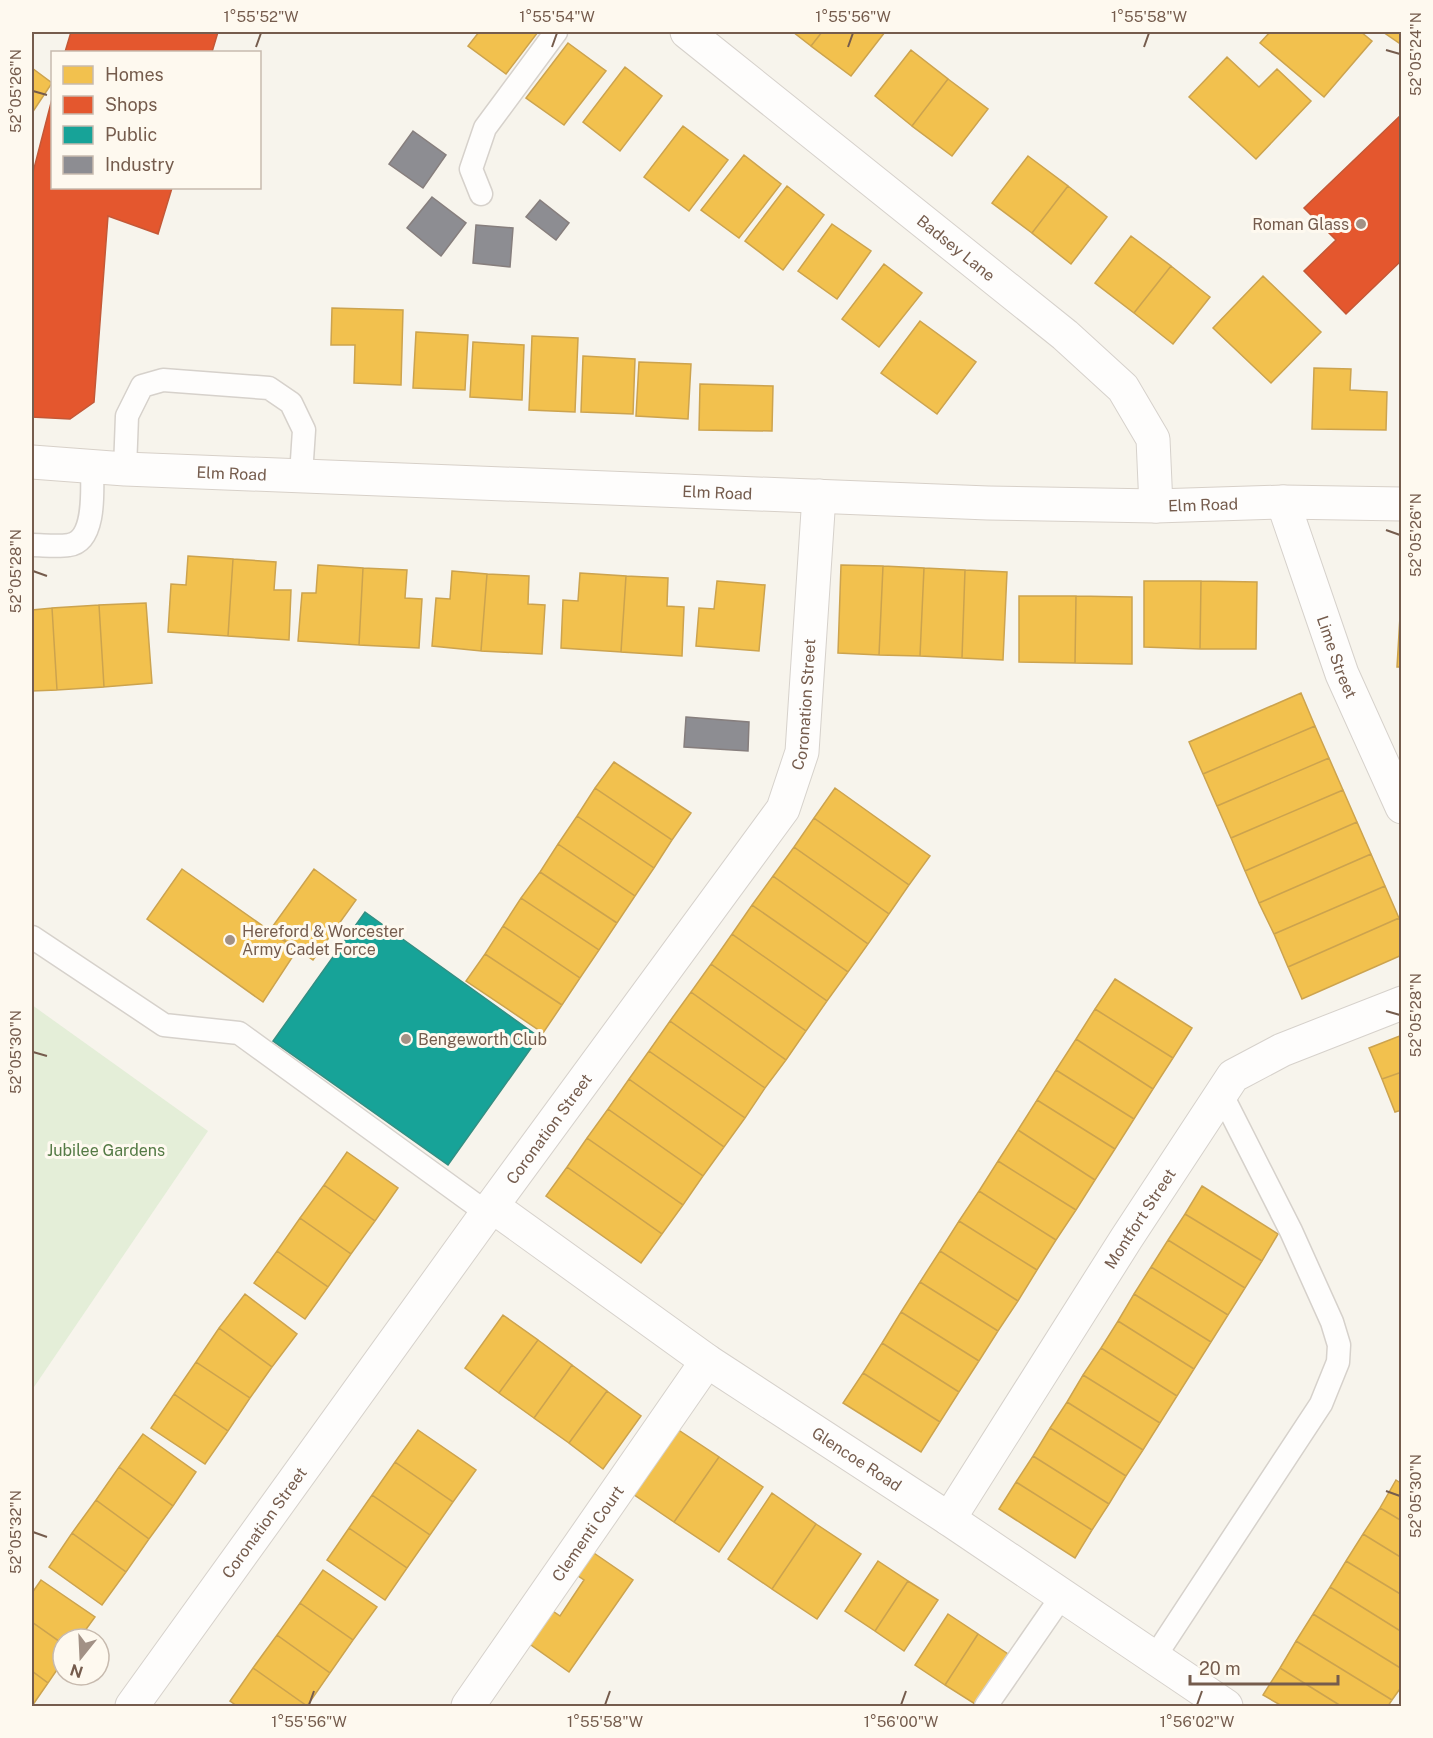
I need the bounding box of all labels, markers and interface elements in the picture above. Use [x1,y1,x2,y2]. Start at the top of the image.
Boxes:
text: 1°55'52"W [223,8,299,25]
text: 1°55'54"W [519,8,595,25]
text: 1°55'56"W [815,8,891,25]
text: 1°55'58"W [1111,8,1187,25]
text: 52°05'24"N [1407,12,1424,96]
text: 52°05'26"N [7,49,24,133]
legend [51,51,261,189]
text: Homes [105,64,164,85]
text: Shops [105,94,157,115]
text: Public [105,124,157,145]
text: Industry [105,154,175,175]
street label: Badsey Lane [913,211,999,285]
place label: Roman Glass [1252,215,1349,234]
marker: Roman Glass [1354,217,1368,231]
street label: Elm Road [196,462,267,484]
street label: Elm Road [682,481,753,503]
text: 52°05'26"N [1407,493,1424,577]
street label: Elm Road [1168,494,1238,515]
text: 52°05'28"N [7,529,24,613]
street label: Lime Street [1313,613,1361,701]
street label: Coronation Street [787,638,819,773]
place label: Hereford & Worcester Army Cadet Force [242,922,404,959]
marker: Hereford & Worcester Army Cadet Force [223,933,237,947]
text: 52°05'28"N [1407,973,1424,1057]
text: 52°05'30"N [7,1010,24,1094]
place label: Bengeworth Club [418,1030,547,1049]
marker: Bengeworth Club [399,1032,413,1046]
street label: Coronation Street [502,1070,595,1188]
park label: Jubilee Gardens [47,1141,165,1160]
street label: Montfort Street [1100,1165,1179,1272]
street label: Glencoe Road [809,1423,905,1495]
text: 52°05'30"N [1407,1454,1424,1538]
street label: Coronation Street [218,1463,310,1582]
street label: Clementi Court [548,1482,627,1585]
text: 52°05'32"N [7,1490,24,1574]
north arrow [51,1627,111,1687]
scale bar [1190,1648,1338,1686]
text: 20 m [1199,1658,1241,1679]
text: N [68,1660,85,1682]
text: 1°55'56"W [271,1713,347,1730]
text: 1°55'58"W [567,1713,643,1730]
text: 1°56'00"W [864,1713,938,1730]
text: 1°56'02"W [1160,1713,1234,1730]

